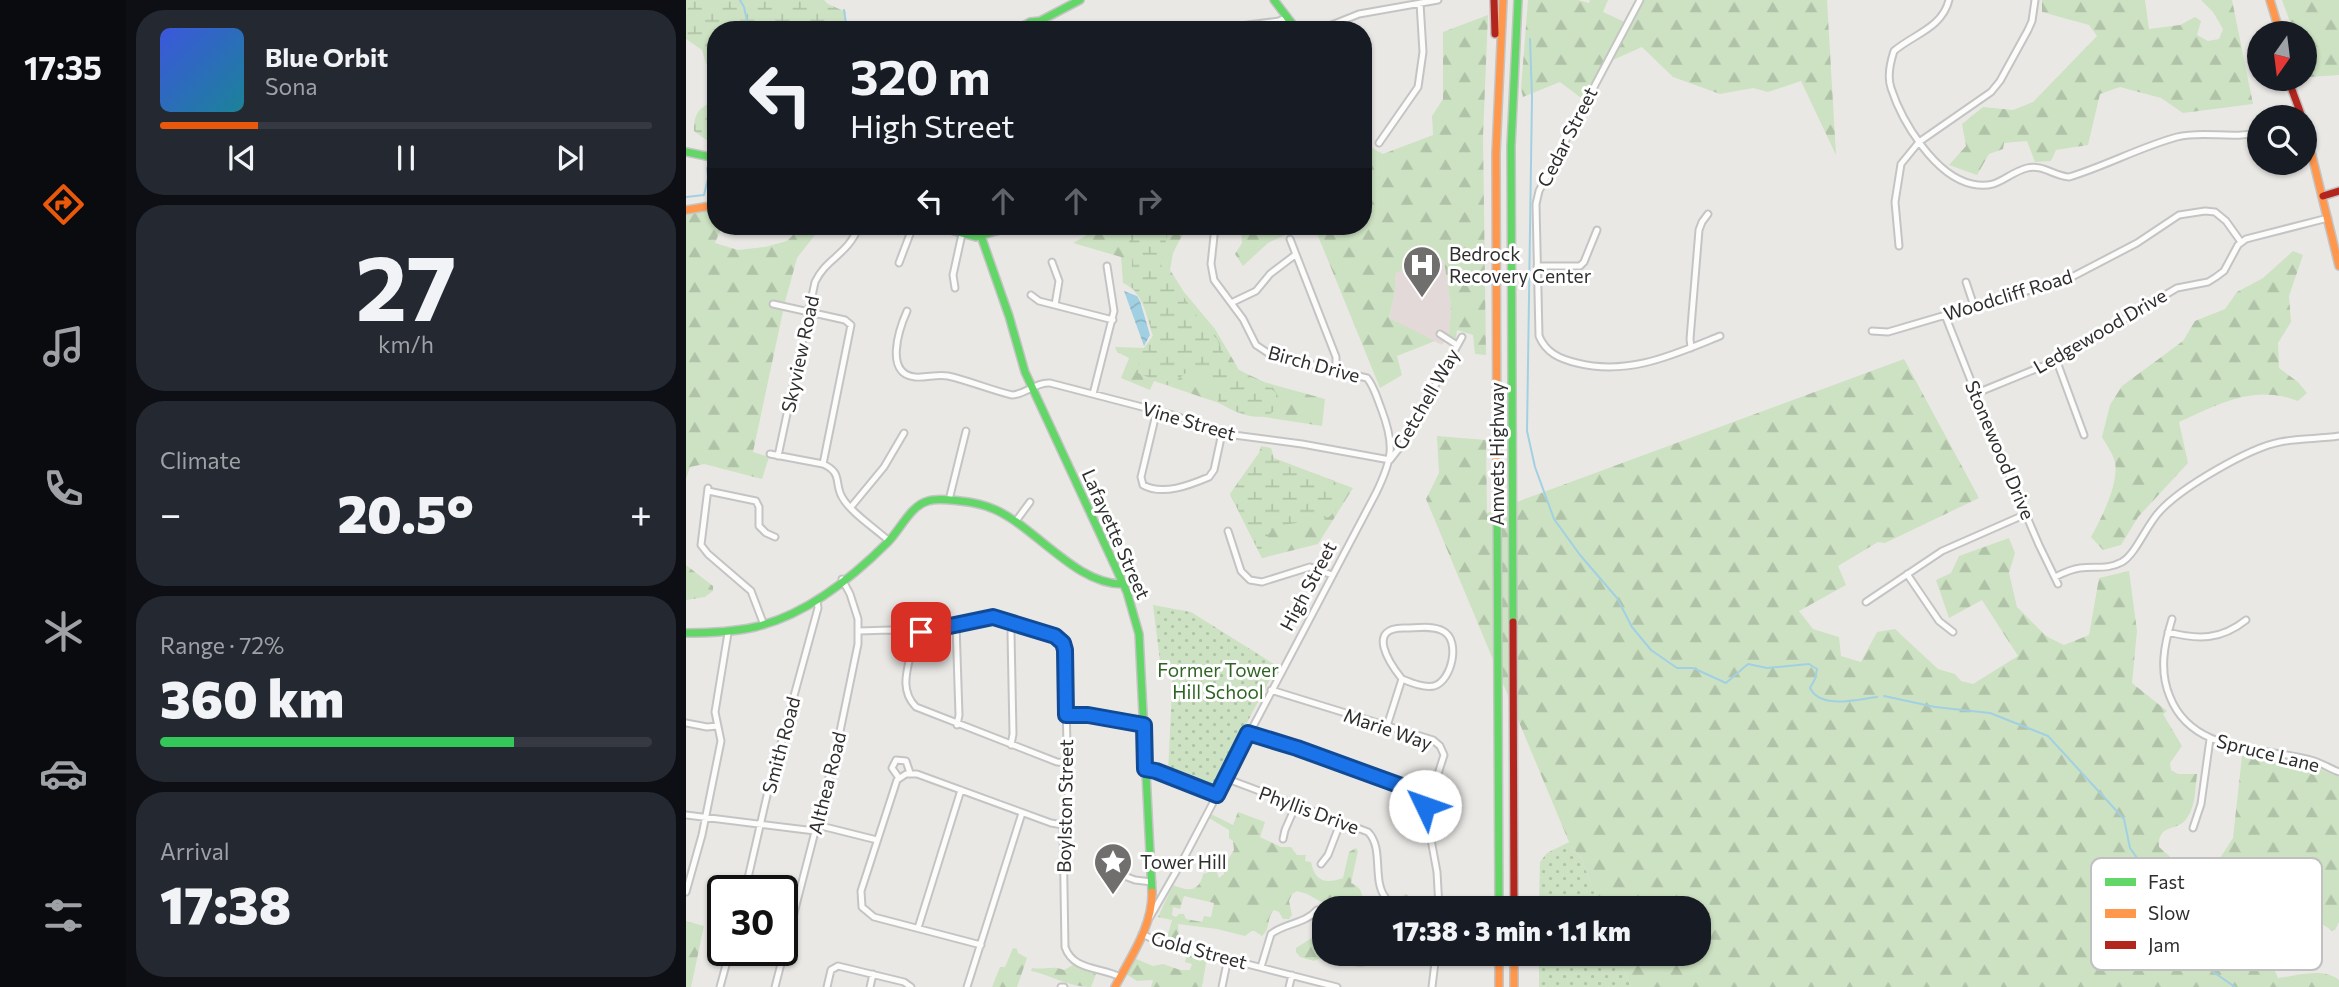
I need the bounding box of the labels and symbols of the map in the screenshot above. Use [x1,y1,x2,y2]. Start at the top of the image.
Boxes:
north arrow [2247,21,2317,91]
street label: Cedar Street [1532,83,1602,191]
place label: Bedrock Recovery Center [1449,242,1592,287]
hospital icon: Bedrock Recovery Center [1401,244,1443,299]
street label: Woodcliff Road [1941,264,2075,325]
street label: Ledgewood Drive [2029,283,2170,378]
street label: Skyview Road [776,293,823,414]
street label: Birch Drive [1266,340,1363,387]
street label: Getchell Way [1387,344,1464,453]
street label: Stonewood Drive [1961,377,2040,523]
street label: Amvets Highway [1485,382,1508,526]
street label: Vine Street [1140,396,1239,445]
street label: Lafayette Street [1077,465,1156,603]
street label: High Street [1274,537,1341,634]
pin [891,602,951,662]
park label: Former Tower Hill School [1157,658,1279,703]
street label: Smith Road [757,694,804,796]
street label: Marie Way [1341,703,1436,754]
street label: Althea Road [803,729,850,836]
street label: Spruce Lane [2214,729,2322,776]
street label: Boylston Street [1052,739,1077,873]
position arrow [1388,769,1462,843]
street label: Phyllis Drive [1256,781,1363,838]
place icon: Tower Hill [1092,841,1134,896]
place label: Tower Hill [1140,850,1227,873]
legend [2091,858,2322,970]
text: Fast [2148,870,2185,893]
speed limit sign: 30 [707,875,798,966]
text: Slow [2148,901,2190,924]
street label: Gold Street [1149,926,1250,973]
text: Jam [2148,933,2180,956]

